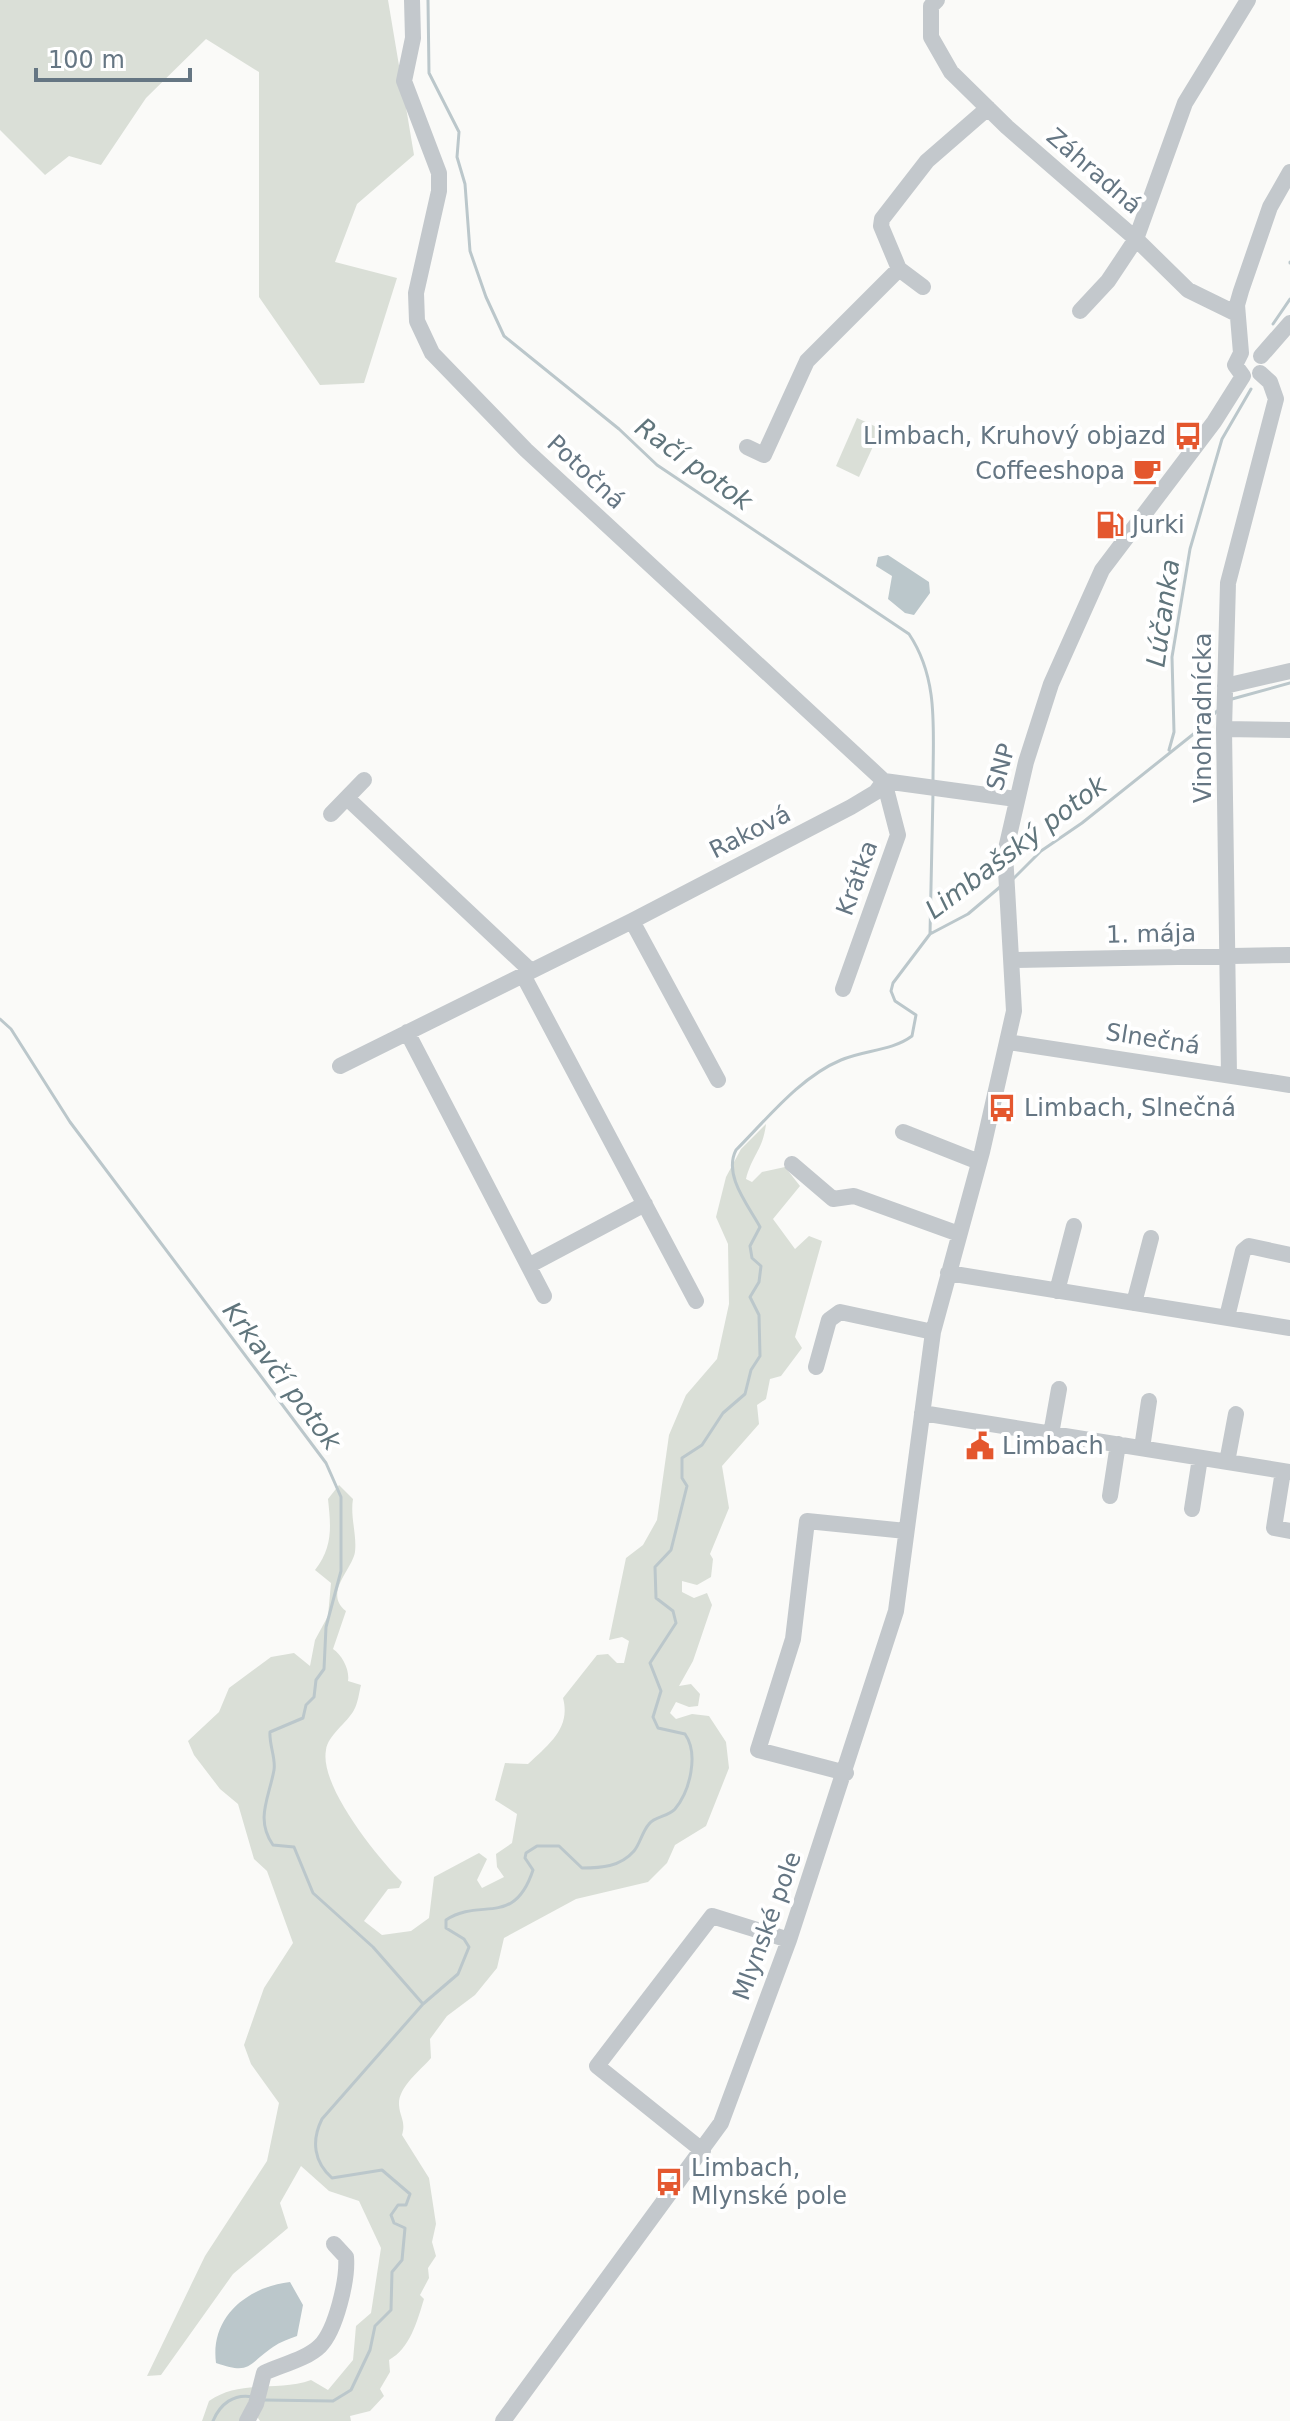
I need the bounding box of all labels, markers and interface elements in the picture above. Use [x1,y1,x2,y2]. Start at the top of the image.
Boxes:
scale bar [36,32,190,82]
text: 100 m [48,46,125,74]
street label: Záhradná [1041,122,1147,220]
water label: Račí potok [630,411,759,517]
bus stop icon: Limbach, Kruhový objazd [1173,421,1203,451]
place label: Limbach, Kruhový objazd [863,422,1166,450]
street label: Potočná [542,429,630,515]
cafe icon: Coffeeshopa [1132,456,1162,486]
place label: Coffeeshopa [975,457,1125,485]
fuel station icon: Jurki [1095,510,1125,540]
place label: Jurki [1130,511,1185,539]
water label: Lúčanka [1141,557,1185,669]
street label: Vinohradnícka [1189,633,1217,803]
street label: SNP [981,740,1021,794]
water label: Limbašský potok [920,769,1113,925]
street label: Raková [705,800,795,864]
street label: Krátka [831,837,883,919]
street label: 1. mája [1106,919,1196,949]
street label: Slnečná [1104,1018,1202,1060]
bus stop icon: Limbach, Slnečná [987,1093,1017,1123]
place label: Limbach, Slnečná [1024,1094,1236,1122]
water label: Krkavčí potok [217,1296,348,1457]
public building icon: Limbach [965,1431,995,1461]
place label: Limbach [1002,1432,1104,1460]
street label: Mlynské pole [727,1848,807,2004]
place label: Limbach, Mlynské pole [691,2154,847,2210]
bus stop icon: Limbach, Mlynské pole [654,2167,684,2197]

